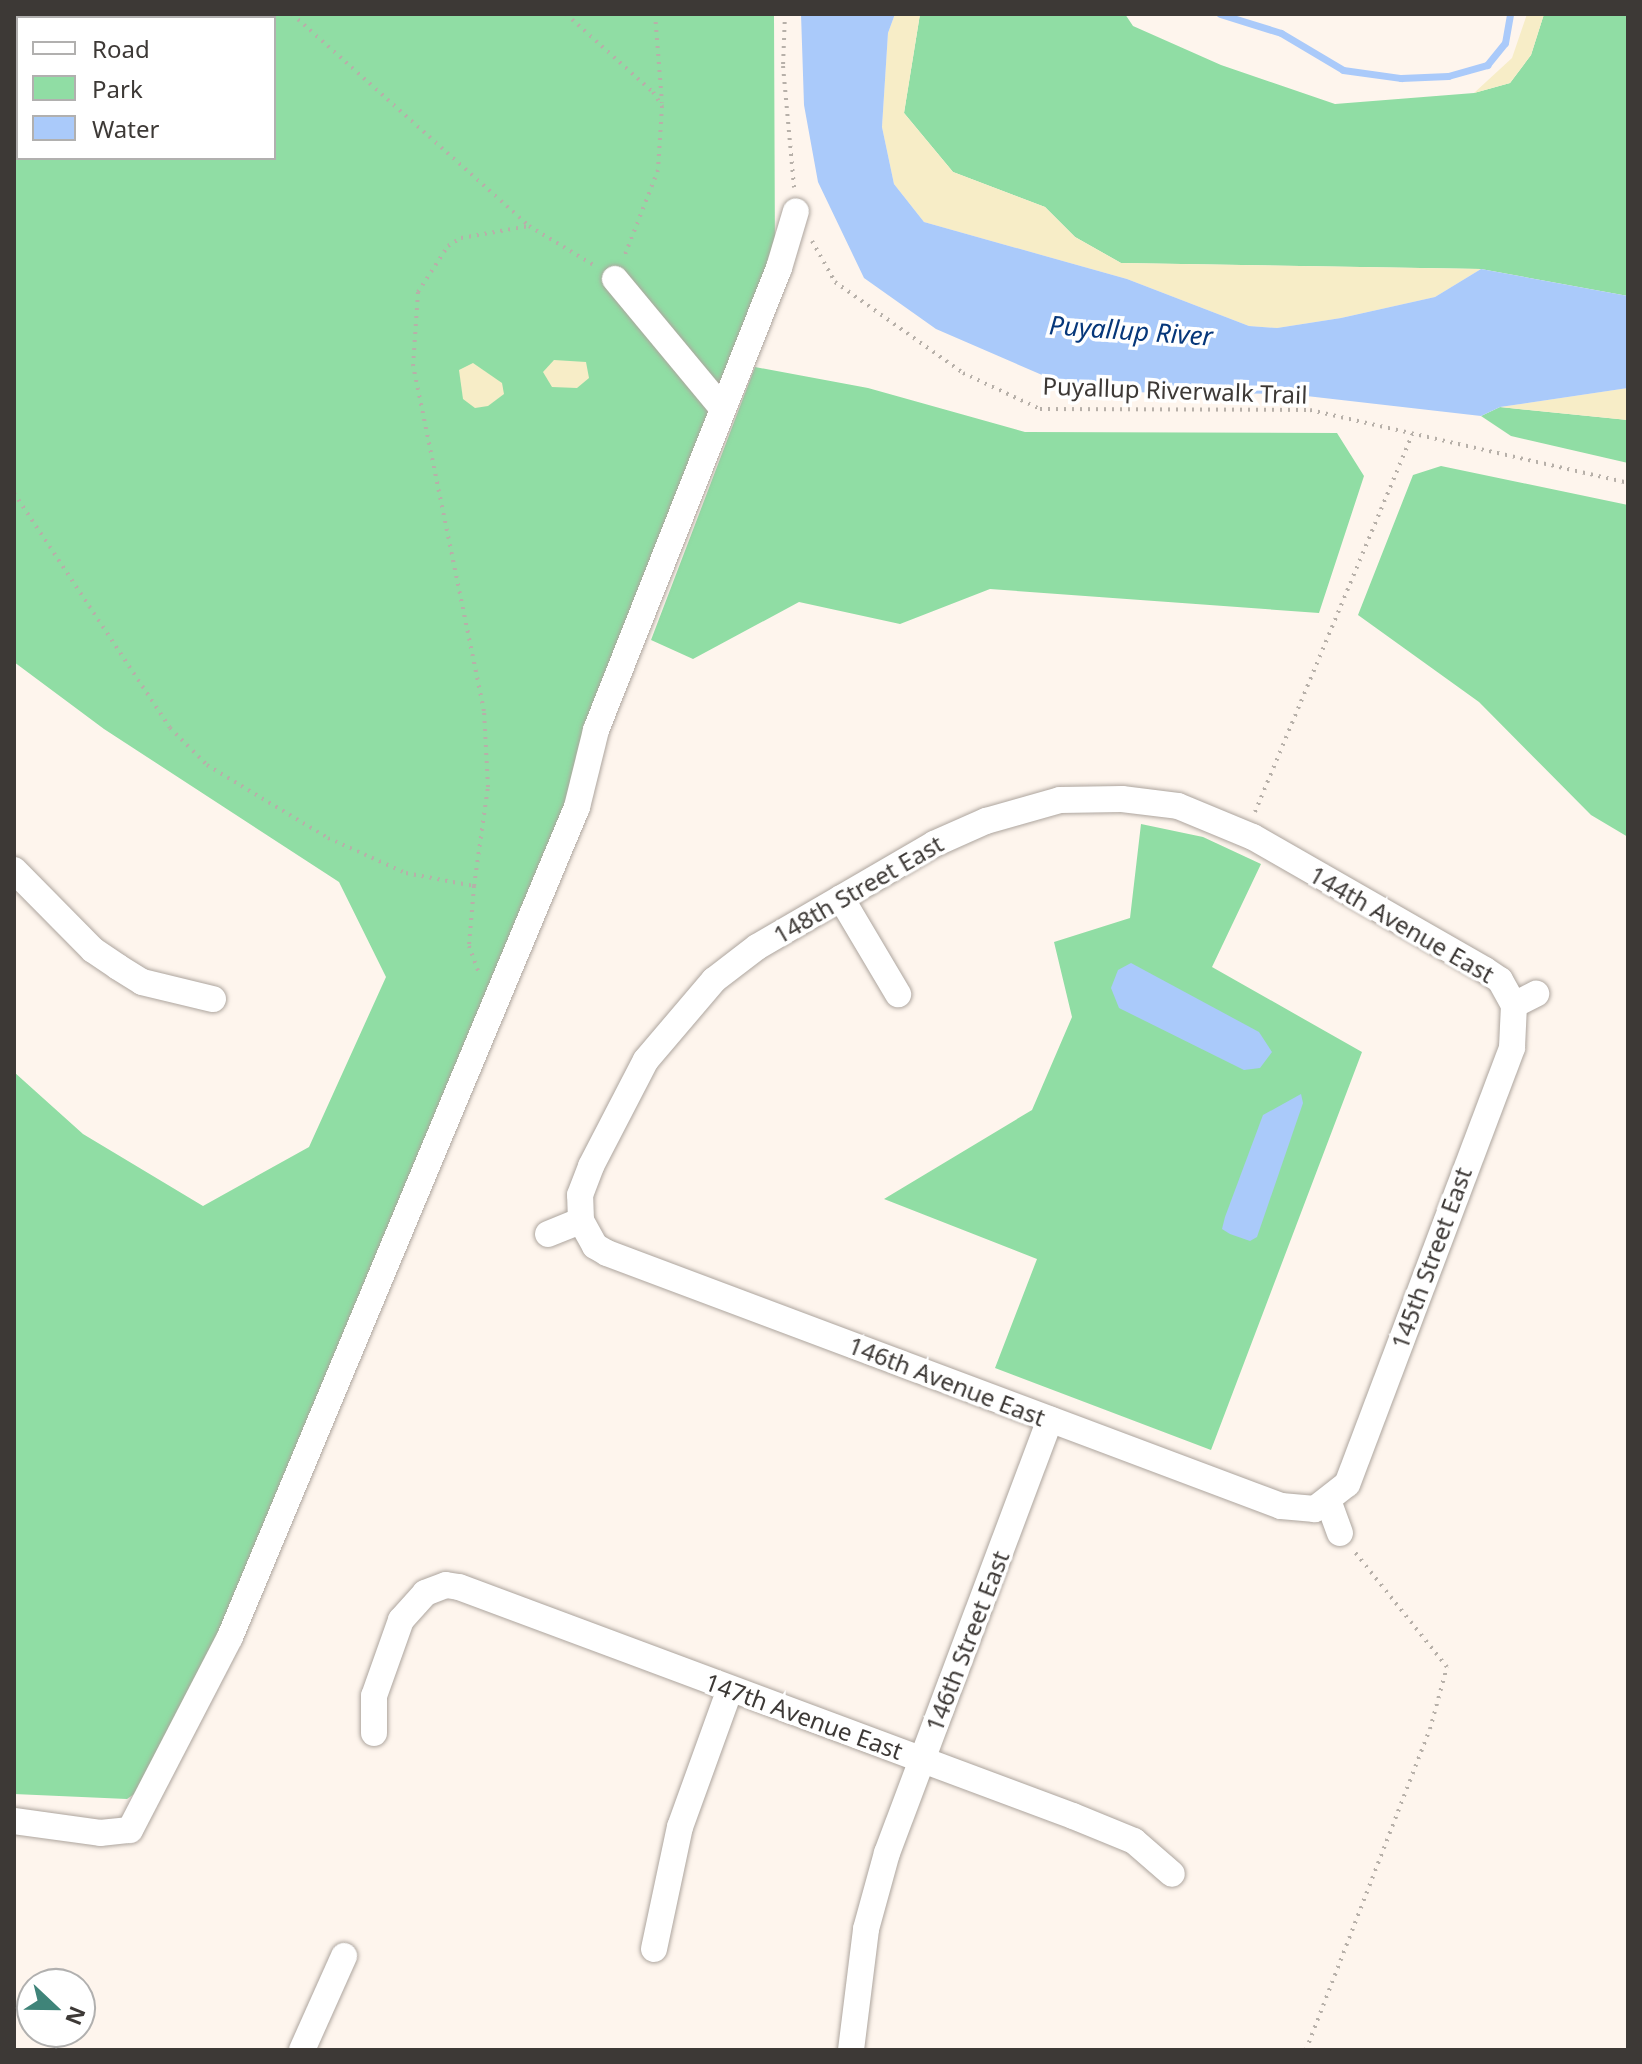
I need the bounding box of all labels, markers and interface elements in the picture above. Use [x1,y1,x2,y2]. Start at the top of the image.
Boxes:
legend [16,16,276,160]
text: Road [92,32,150,65]
text: Park [92,72,143,105]
text: Water [92,112,159,145]
water label: Puyallup River [1048,310,1214,352]
street label: Puyallup Riverwalk Trail [1042,371,1308,409]
street label: 148th Street East [768,829,948,949]
street label: 144th Avenue East [1305,859,1499,989]
street label: 145th Street East [1385,1163,1477,1353]
street label: 146th Avenue East [845,1330,1049,1432]
street label: 146th Street East [919,1547,1015,1735]
street label: 147th Avenue East [701,1667,907,1765]
north arrow [16,1968,96,2048]
text: N [59,2002,94,2030]

